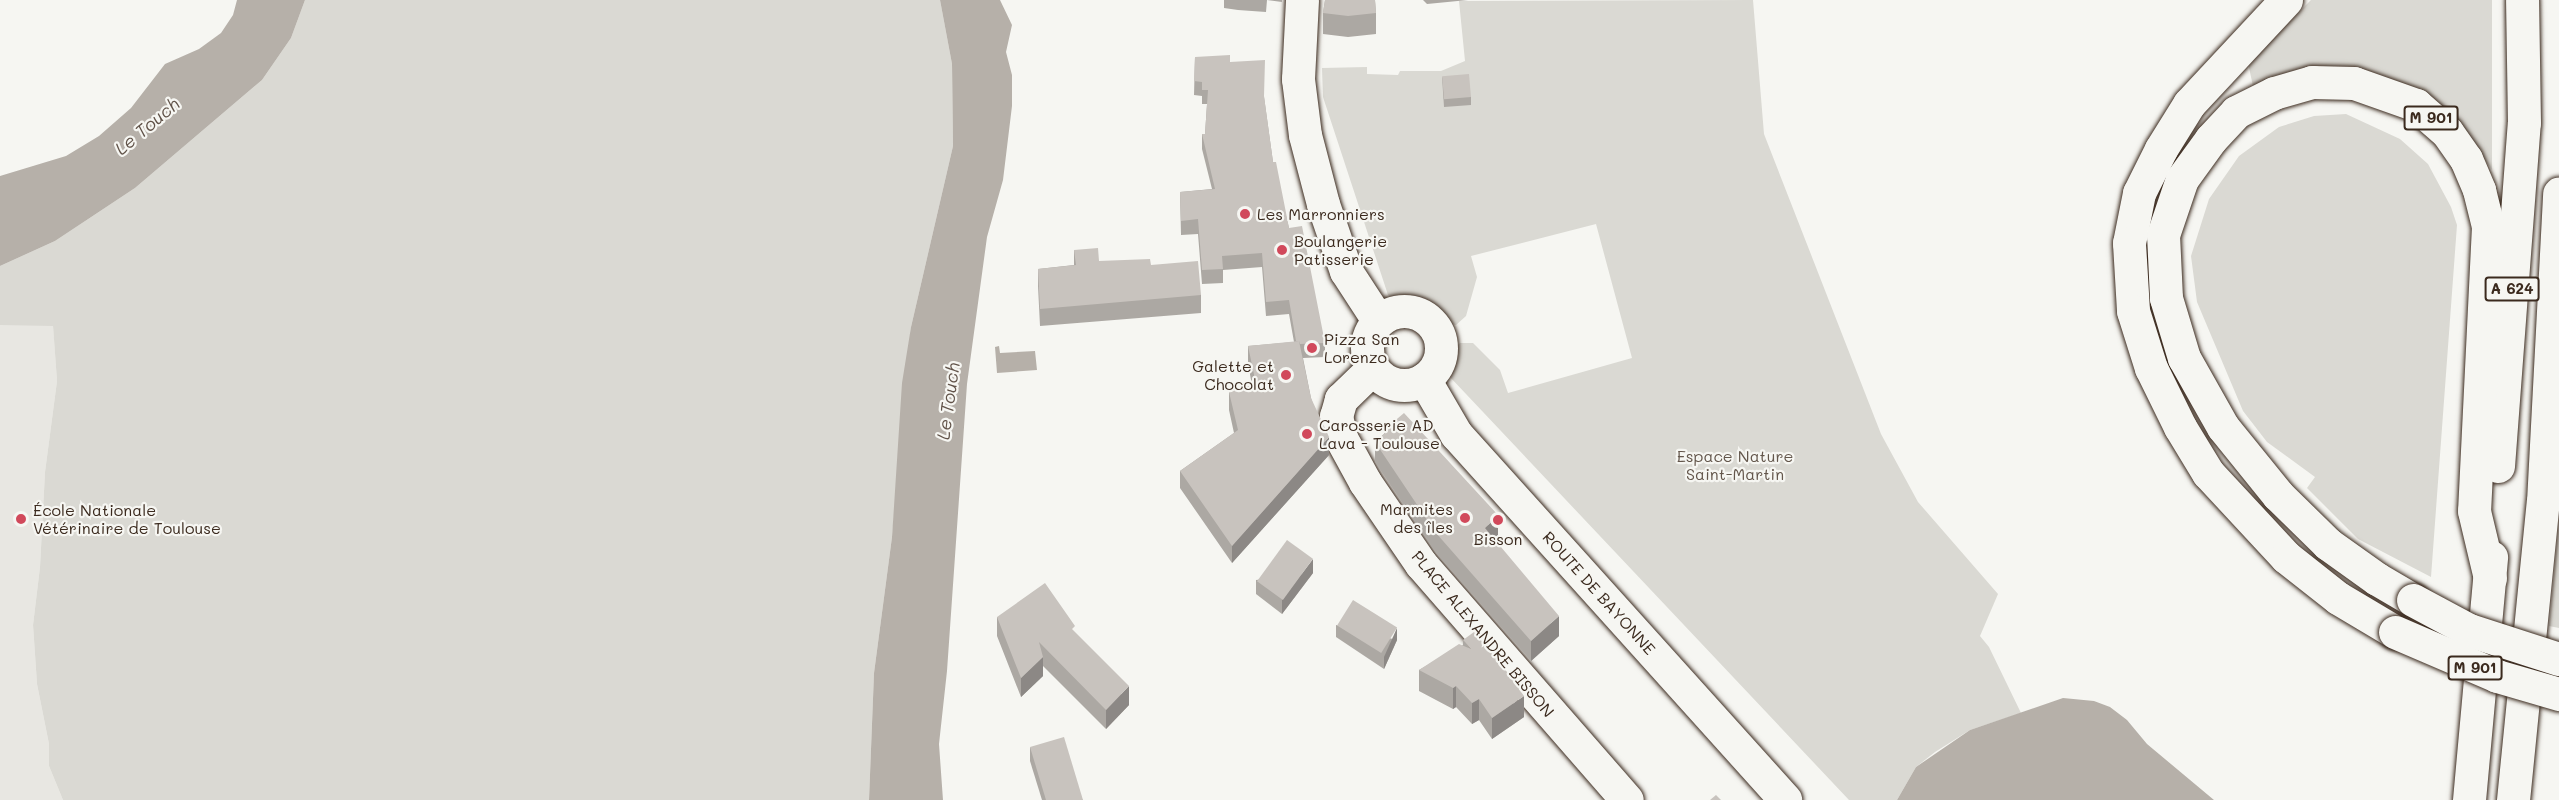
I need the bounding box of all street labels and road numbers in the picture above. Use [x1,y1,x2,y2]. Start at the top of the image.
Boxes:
road number: M 901 [2402,106,2460,130]
road number: A 624 [2484,277,2540,301]
street label: ROUTE DE BAYONNE [1539,527,1659,659]
street label: PLACE ALEXANDRE BISSON [1408,547,1558,721]
road number: M 901 [2446,656,2504,680]

